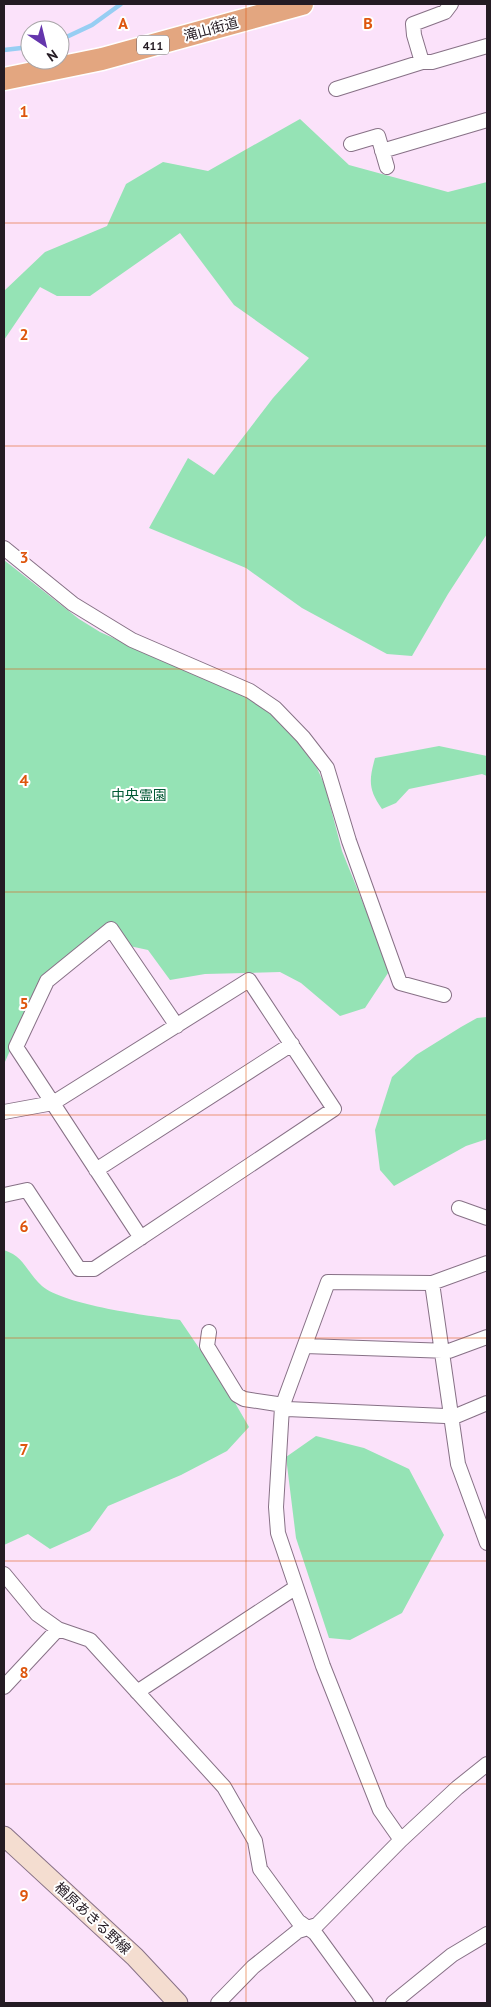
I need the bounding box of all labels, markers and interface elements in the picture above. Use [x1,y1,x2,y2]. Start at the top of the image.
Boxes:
text: A [118,13,128,33]
street label: 滝山街道 [182,13,240,45]
text: B [363,13,373,33]
north arrow [20,20,70,70]
road number: 411 [137,36,169,54]
text: N [44,46,61,66]
text: 1 [19,101,29,121]
text: 2 [19,324,29,344]
text: 3 [19,547,29,567]
text: 4 [19,770,29,790]
park label: 中央霊園 [111,786,167,804]
text: 5 [19,993,29,1013]
text: 6 [19,1216,29,1236]
text: 7 [19,1439,29,1459]
text: 8 [19,1662,29,1682]
street label: 楢原あきる野線 [51,1878,135,1958]
text: 9 [19,1885,29,1905]

